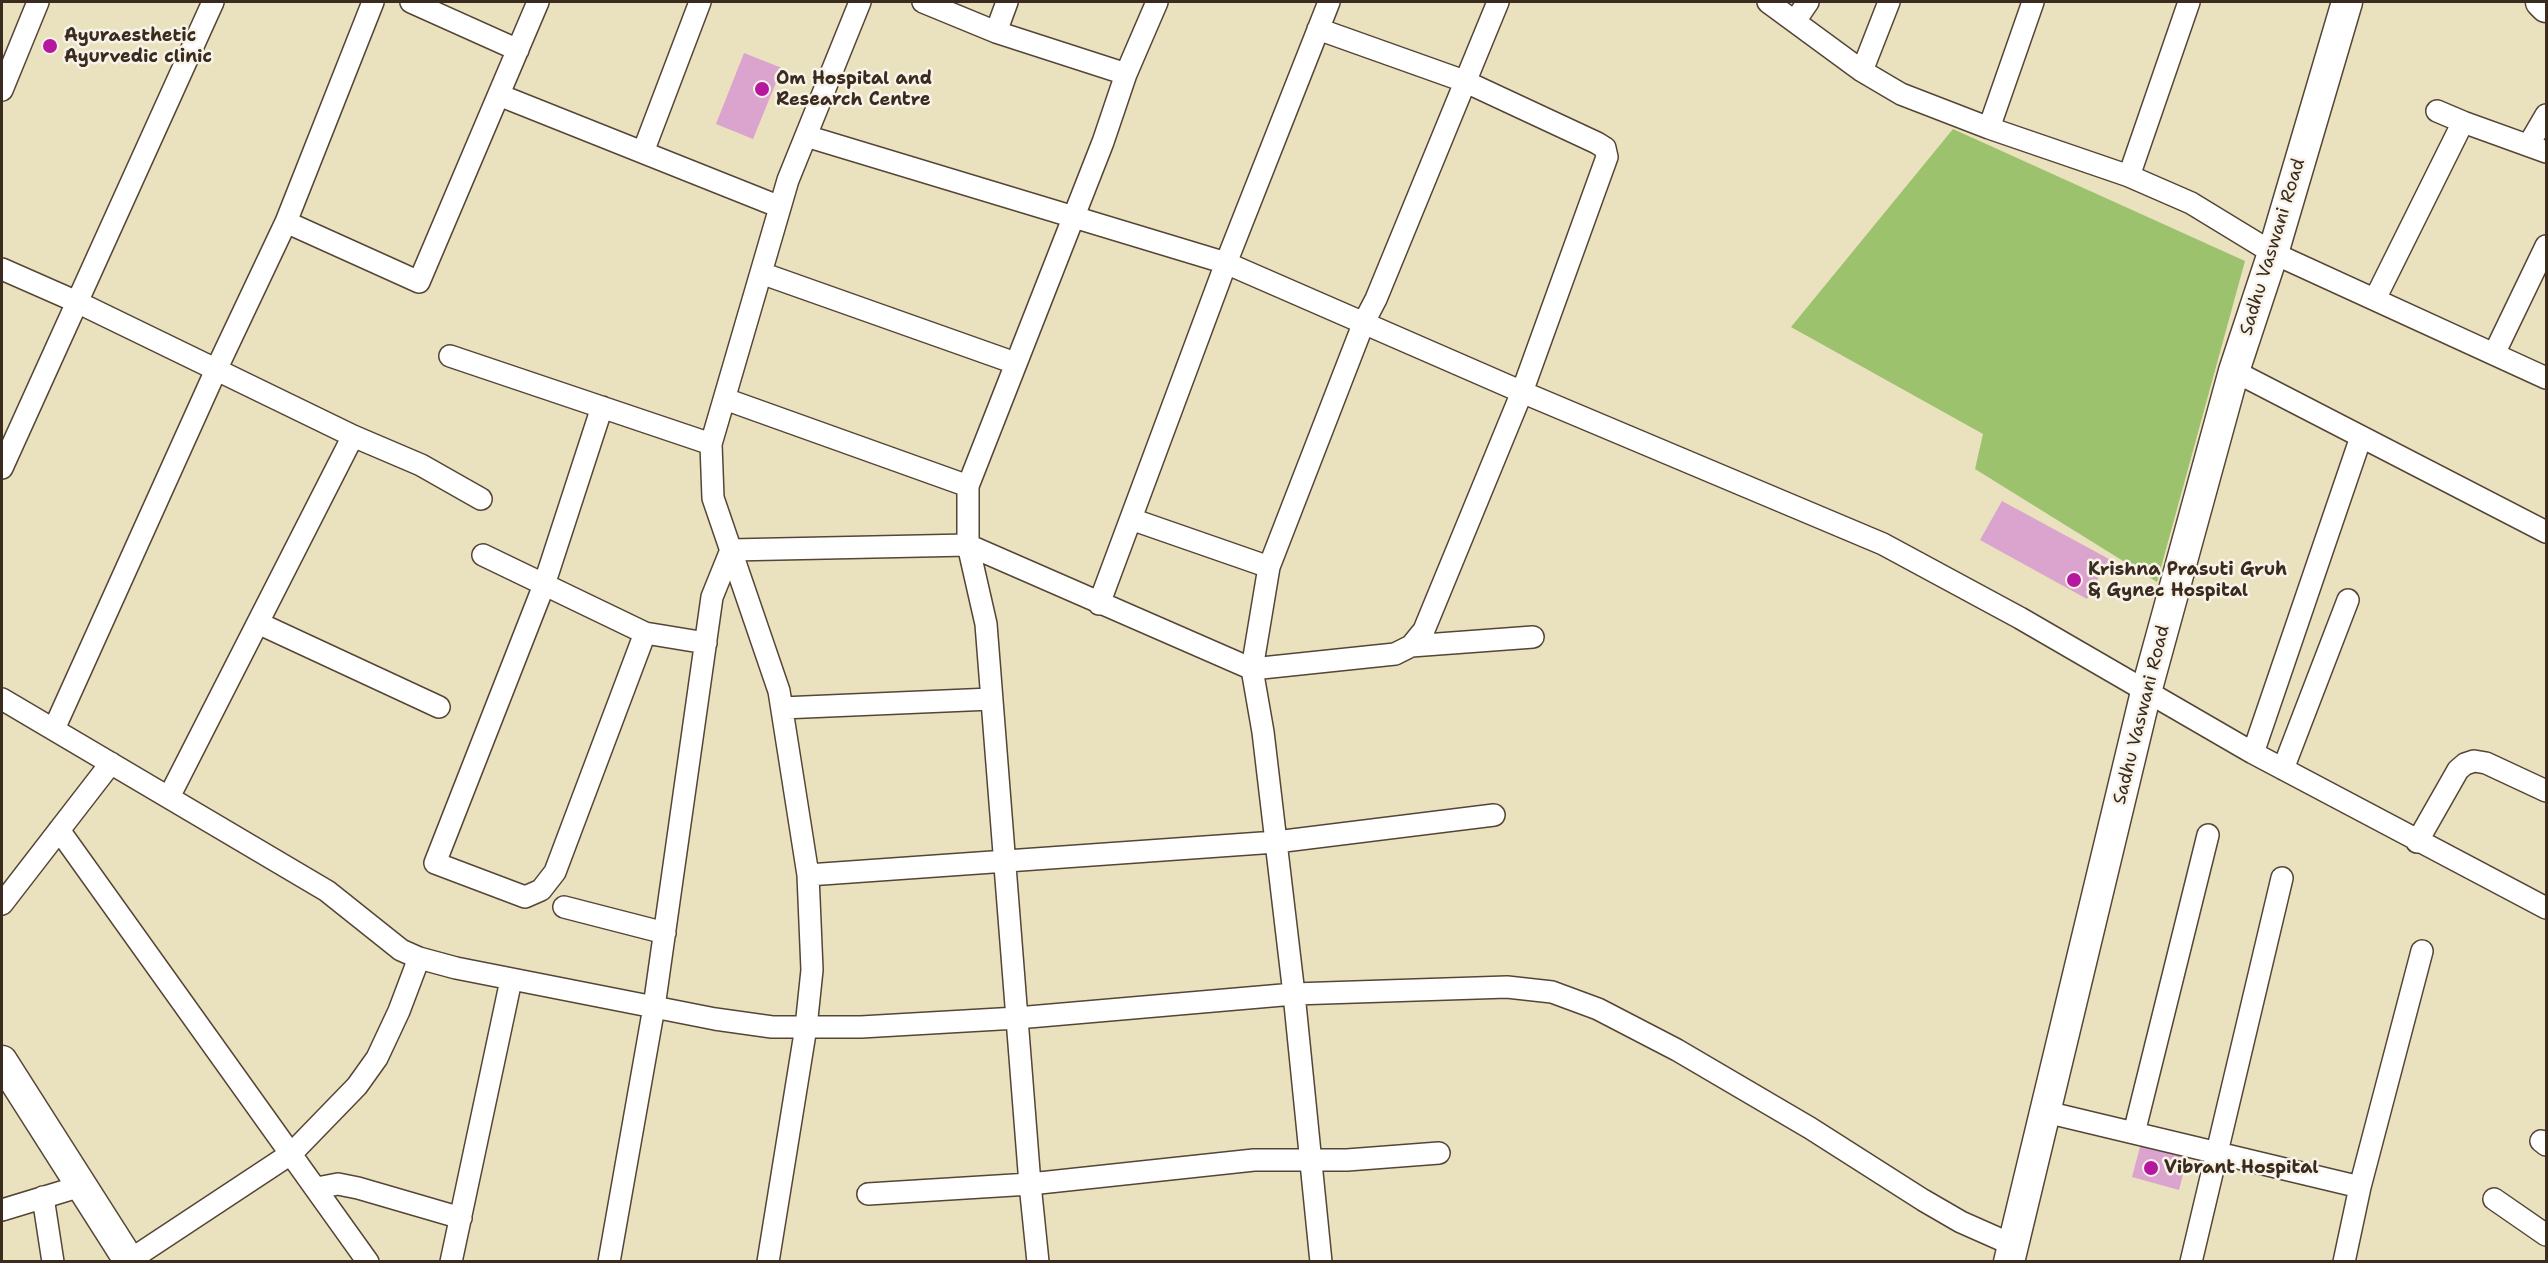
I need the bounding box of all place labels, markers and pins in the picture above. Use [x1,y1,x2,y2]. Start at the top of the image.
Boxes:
place label: Ayuraesthetic Ayurvedic clinic [64,25,212,68]
marker: Ayuraesthetic Ayurvedic clinic [41,37,59,55]
place label: Om Hospital and Research Centre [776,68,932,110]
marker: Om Hospital and Research Centre [753,80,771,98]
place label: Krishna Prasuti Gruh & Gynec Hospital [2088,559,2287,602]
marker: Krishna Prasuti Gruh & Gynec Hospital [2065,571,2083,589]
place label: Vibrant Hospital [2164,1157,2319,1179]
marker: Vibrant Hospital [2142,1159,2160,1177]

